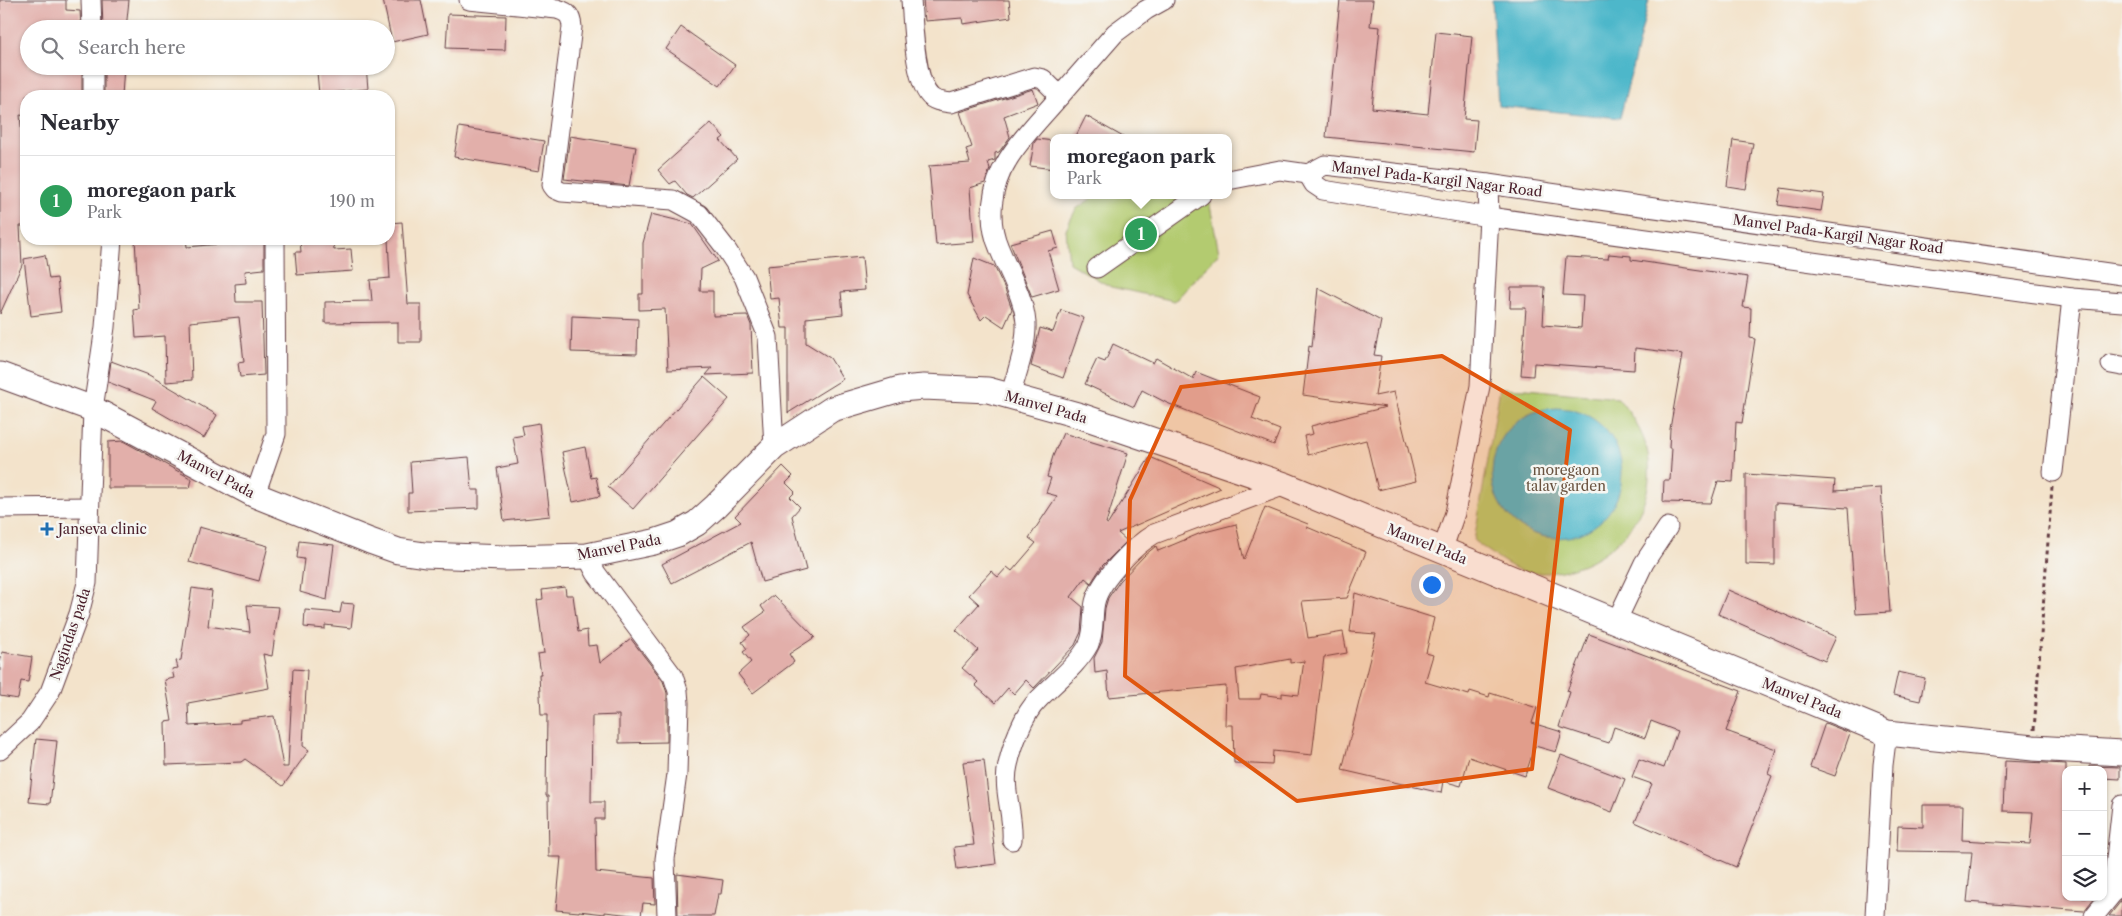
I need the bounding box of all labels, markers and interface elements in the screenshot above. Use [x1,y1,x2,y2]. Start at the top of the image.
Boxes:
search box [20,20,395,75]
icon: search [38,34,66,62]
text: Search here [78,36,186,59]
text: Nearby [40,110,119,135]
popup [1050,134,1232,199]
text: moregaon park [1067,145,1215,168]
street label: Manvel Pada-Kargil Nagar Road [1331,157,1544,201]
text: Park [1067,168,1101,188]
text: moregaon park [87,179,236,202]
text: 1 [52,191,60,211]
text: 190 m [330,191,375,211]
text: Park [87,202,122,222]
street label: Manvel Pada-Kargil Nagar Road [1732,210,1945,258]
pin: 1 [1125,215,1157,253]
street label: Manvel Pada [1003,387,1090,428]
street label: Manvel Pada [174,446,258,502]
park label: moregaon talav garden [1526,461,1606,495]
place label: Janseva clinic [56,520,147,538]
street label: Manvel Pada [1384,520,1470,569]
marker: Janseva clinic [40,522,54,536]
street label: Manvel Pada [576,530,663,564]
your location [1419,572,1445,598]
street label: Nagindas pada [46,585,94,683]
street label: Manvel Pada [1759,674,1845,723]
map controls [2062,766,2107,901]
button: + [2062,766,2107,811]
button: − [2062,811,2107,856]
button: layers [2062,856,2107,901]

